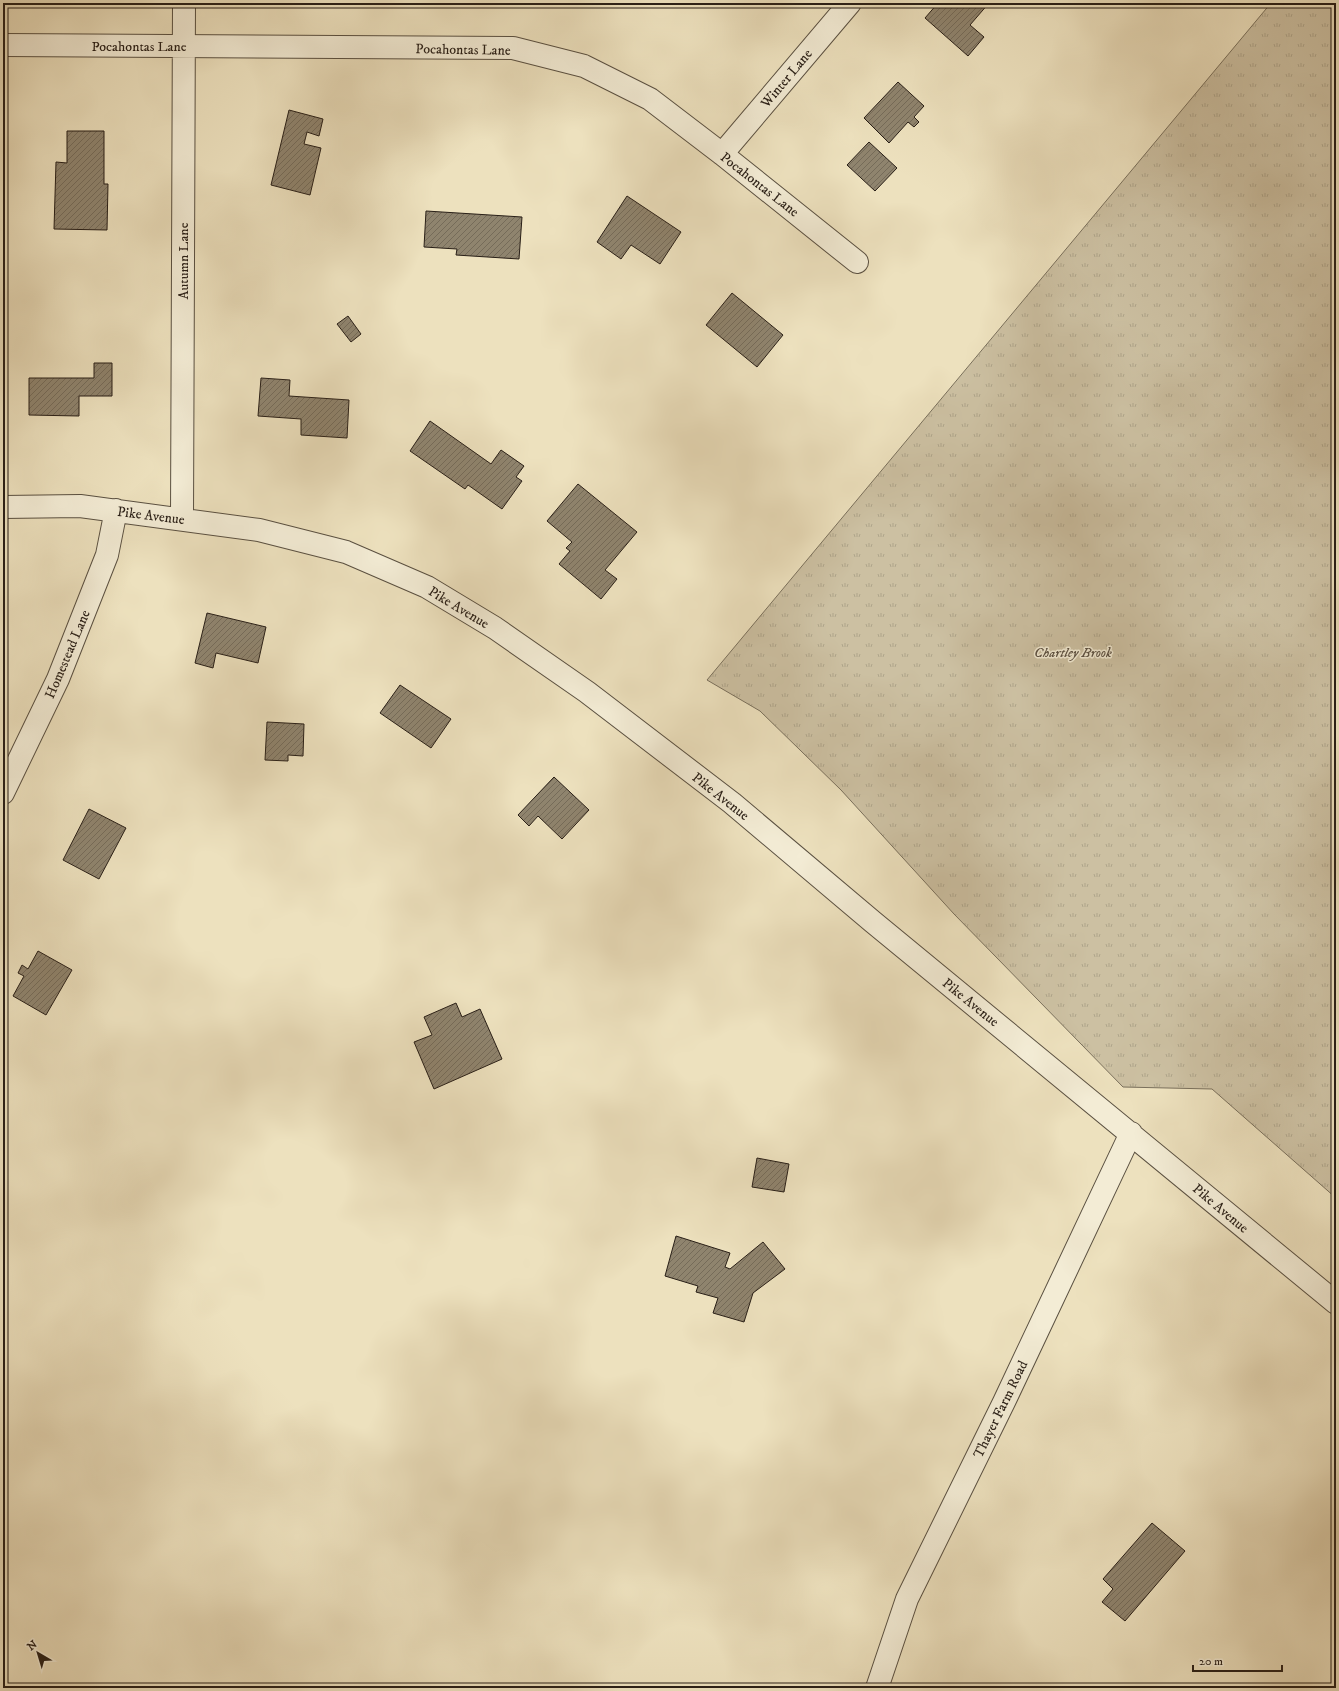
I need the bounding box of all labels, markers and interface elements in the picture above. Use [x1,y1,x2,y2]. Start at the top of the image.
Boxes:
street label: Pocahontas Lane [91,38,187,56]
street label: Pocahontas Lane [415,40,511,60]
street label: Winter Lane [756,45,817,112]
street label: Pocahontas Lane [716,148,803,221]
street label: Autumn Lane [175,222,193,299]
street label: Pike Avenue [116,503,186,529]
street label: Pike Avenue [425,583,492,633]
street label: Homestead Lane [41,607,95,701]
park label: Chartley Brook [1034,644,1112,662]
street label: Pike Avenue [688,769,753,825]
street label: Pike Avenue [938,974,1003,1031]
street label: Pike Avenue [1189,1180,1252,1238]
street label: Thayer Farm Road [970,1358,1032,1461]
north arrow [18,1633,58,1673]
text: N [25,1638,40,1654]
scale bar [1193,1647,1282,1673]
text: 20 m [1199,1654,1223,1669]

